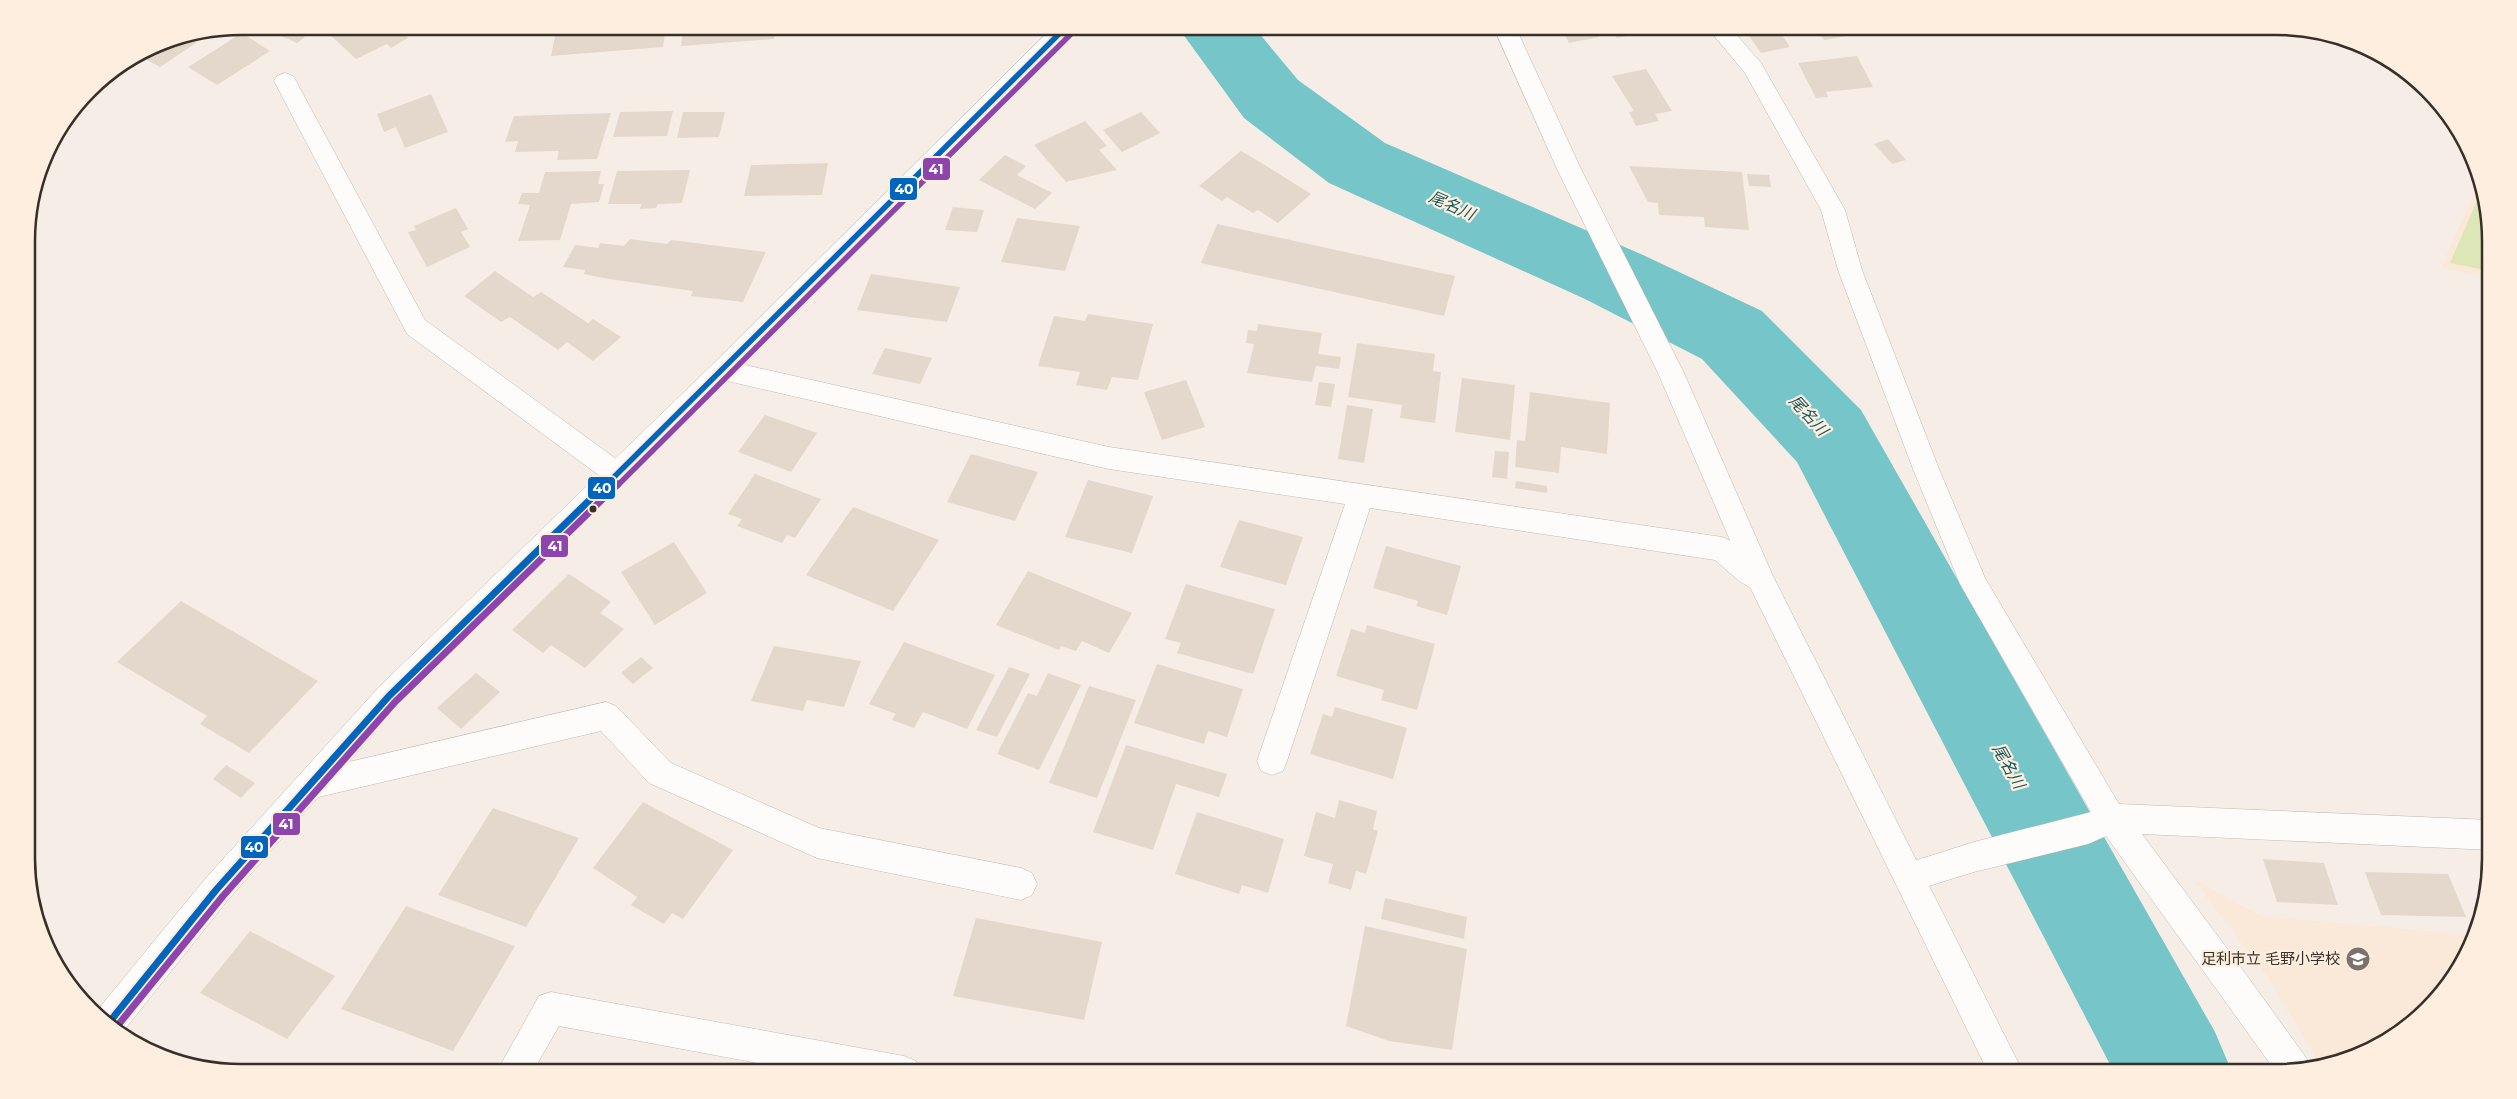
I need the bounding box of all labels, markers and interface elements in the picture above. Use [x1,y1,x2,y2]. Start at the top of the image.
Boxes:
line badge: 41 [922,157,951,181]
text: 41 [929,160,943,178]
line badge: 40 [889,177,918,201]
text: 40 [894,180,914,198]
water label: 尾名川 [1426,187,1479,225]
water label: 尾名川 [1785,391,1833,441]
line badge: 40 [587,476,616,500]
text: 40 [592,479,612,497]
unlabelled marker [588,504,598,514]
line badge: 41 [540,534,569,558]
text: 41 [548,537,562,555]
water label: 尾名川 [1989,741,2029,794]
line badge: 41 [272,812,301,836]
text: 41 [279,815,293,833]
line badge: 40 [240,835,269,859]
text: 40 [244,838,264,856]
school or university icon: 足利市立 毛野小学校 [2345,946,2371,972]
place label: 足利市立 毛野小学校 [2201,949,2340,968]

